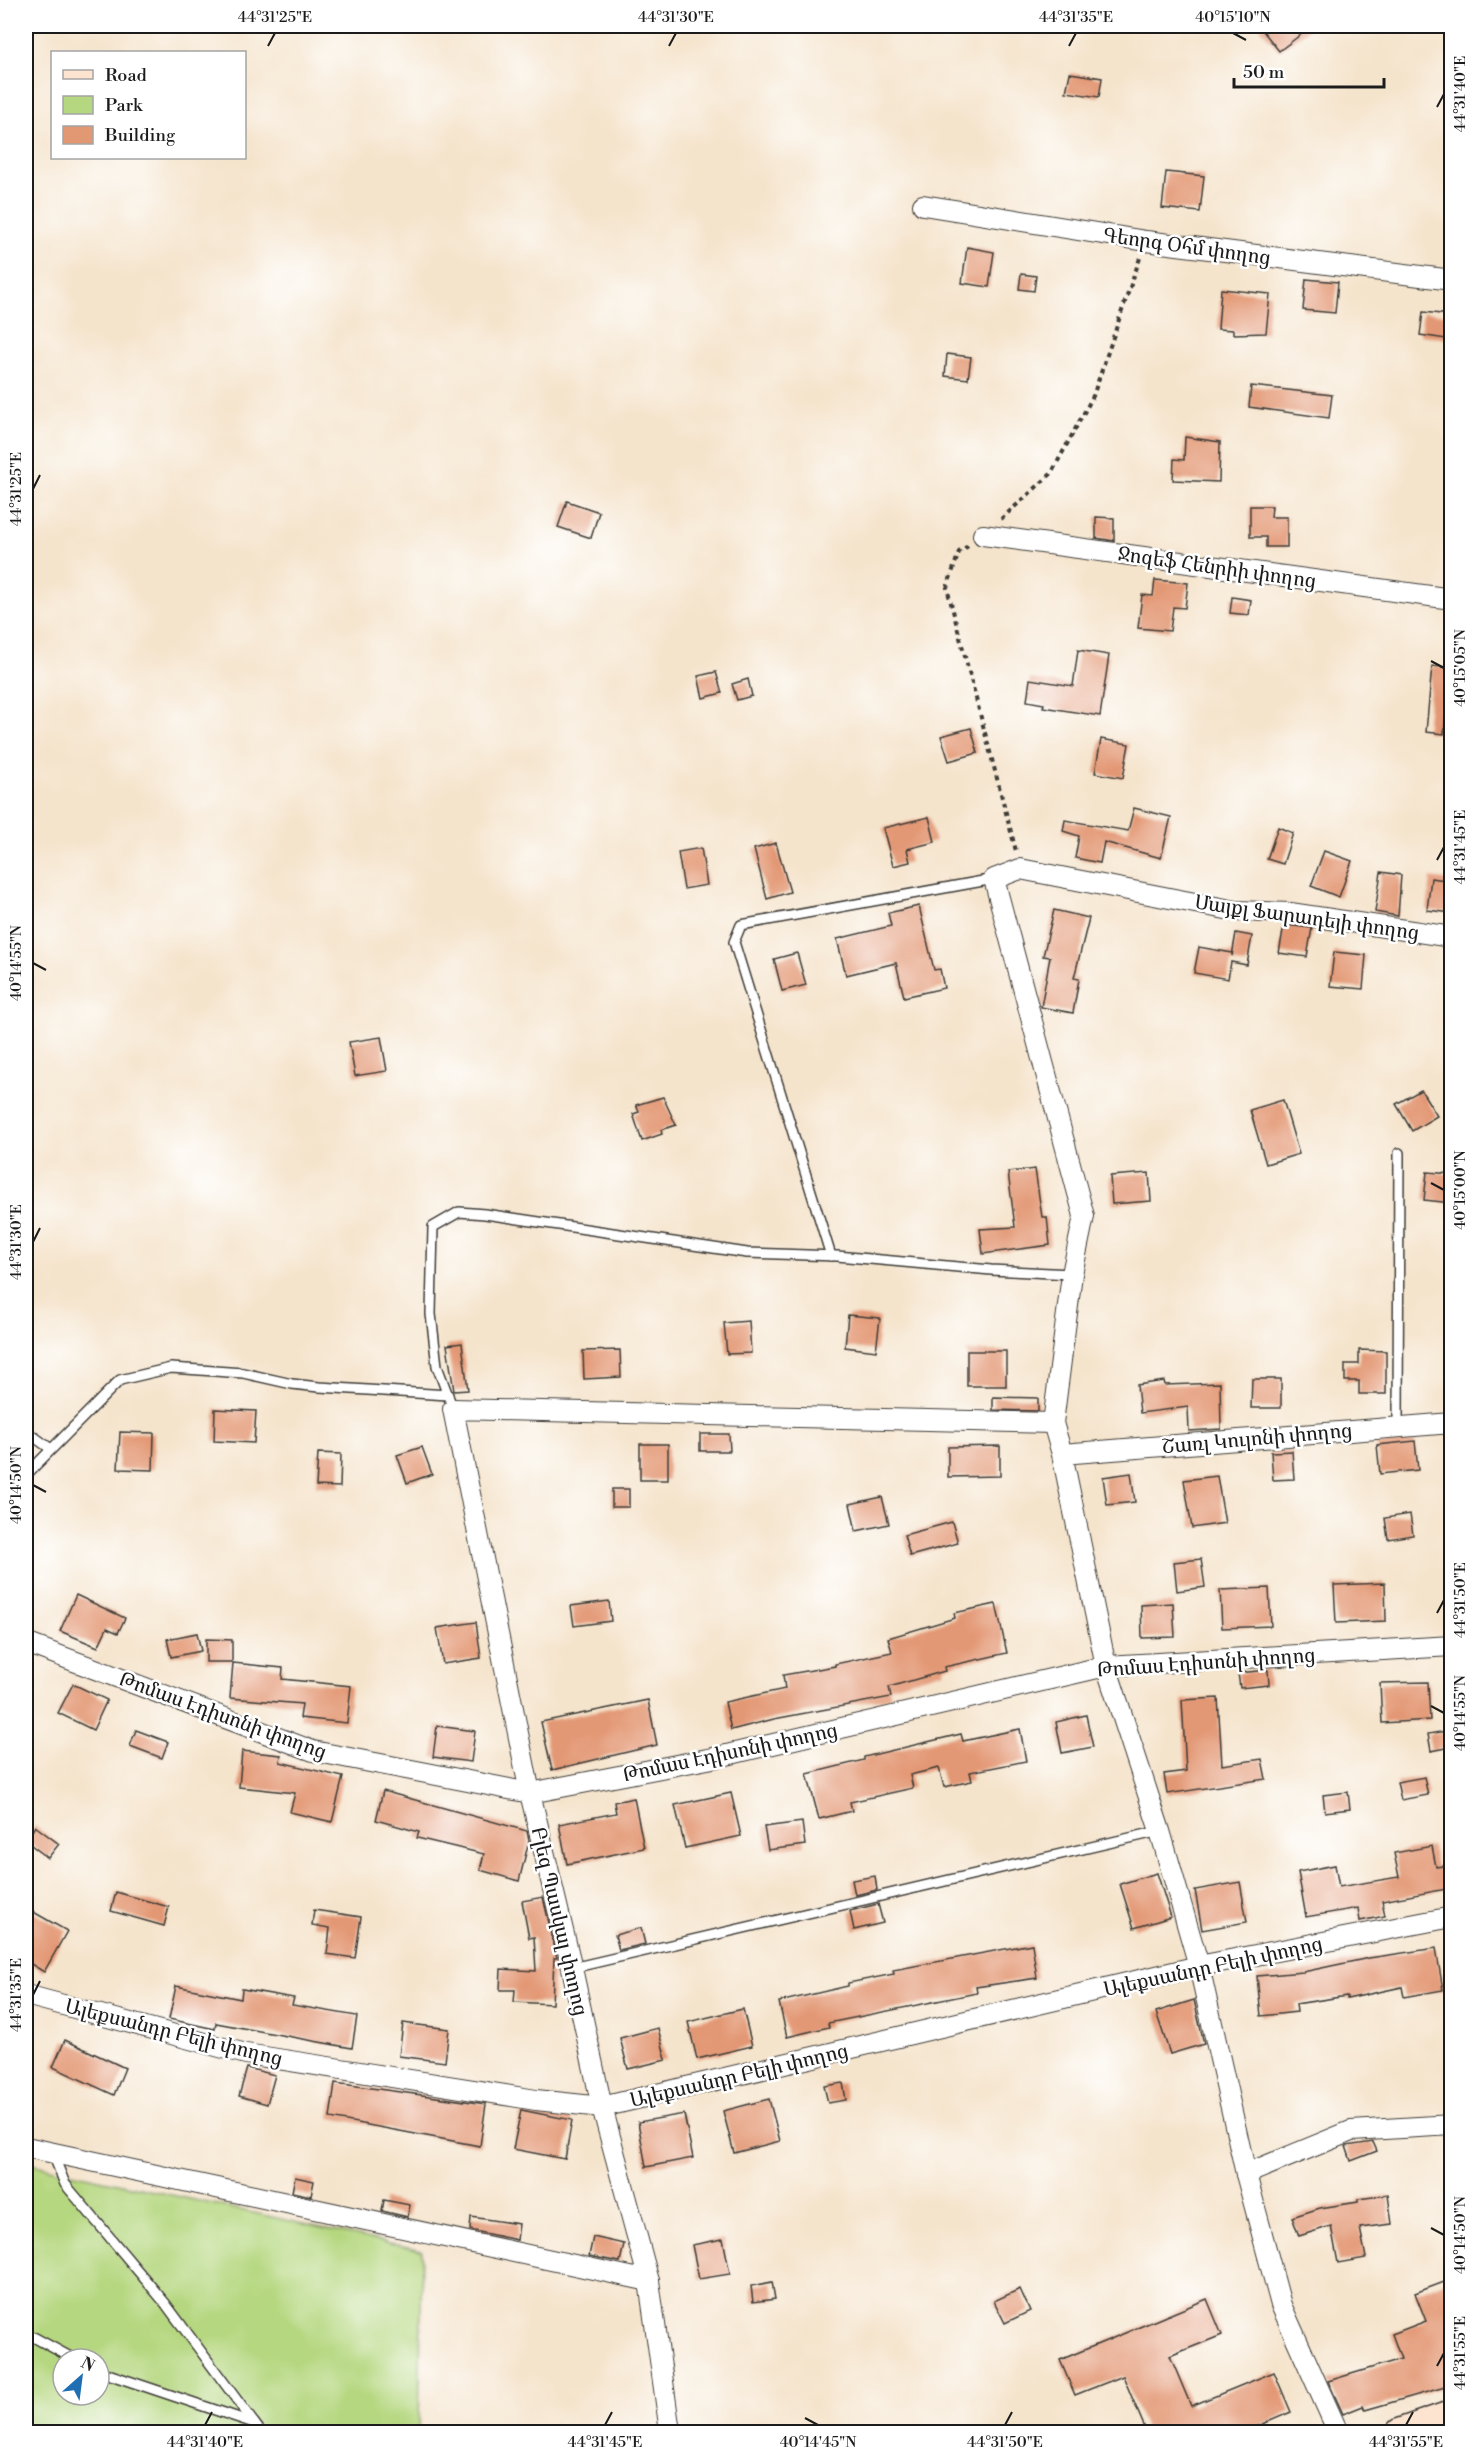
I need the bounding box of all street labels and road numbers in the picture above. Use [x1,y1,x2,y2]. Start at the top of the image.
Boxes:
street label: Գեորգ Օհմ փողոց [1101,223,1272,272]
street label: Ջոզեֆ Հենրիի փողոց [1116,542,1318,595]
street label: Մայքլ Ֆարադեյի փողոց [1193,890,1421,947]
street label: Շառլ Կուլոնի փողոց [1161,1419,1353,1460]
street label: Թոմաս Էդիսոնի փողոց [1096,1643,1316,1684]
street label: Թոմաս Էդիսոնի փողոց [115,1667,330,1766]
street label: Թոմաս Էդիսոնի փողոց [621,1718,840,1788]
street label: Բլեզ Պասկալ փողոց [525,1824,592,2018]
street label: Ալեքսանդր Բելի փողոց [1102,1932,1325,2003]
street label: Ալեքսանդր Բելի փողոց [62,1994,285,2073]
street label: Ալեքսանդր Բելի փողոց [628,2039,851,2114]

